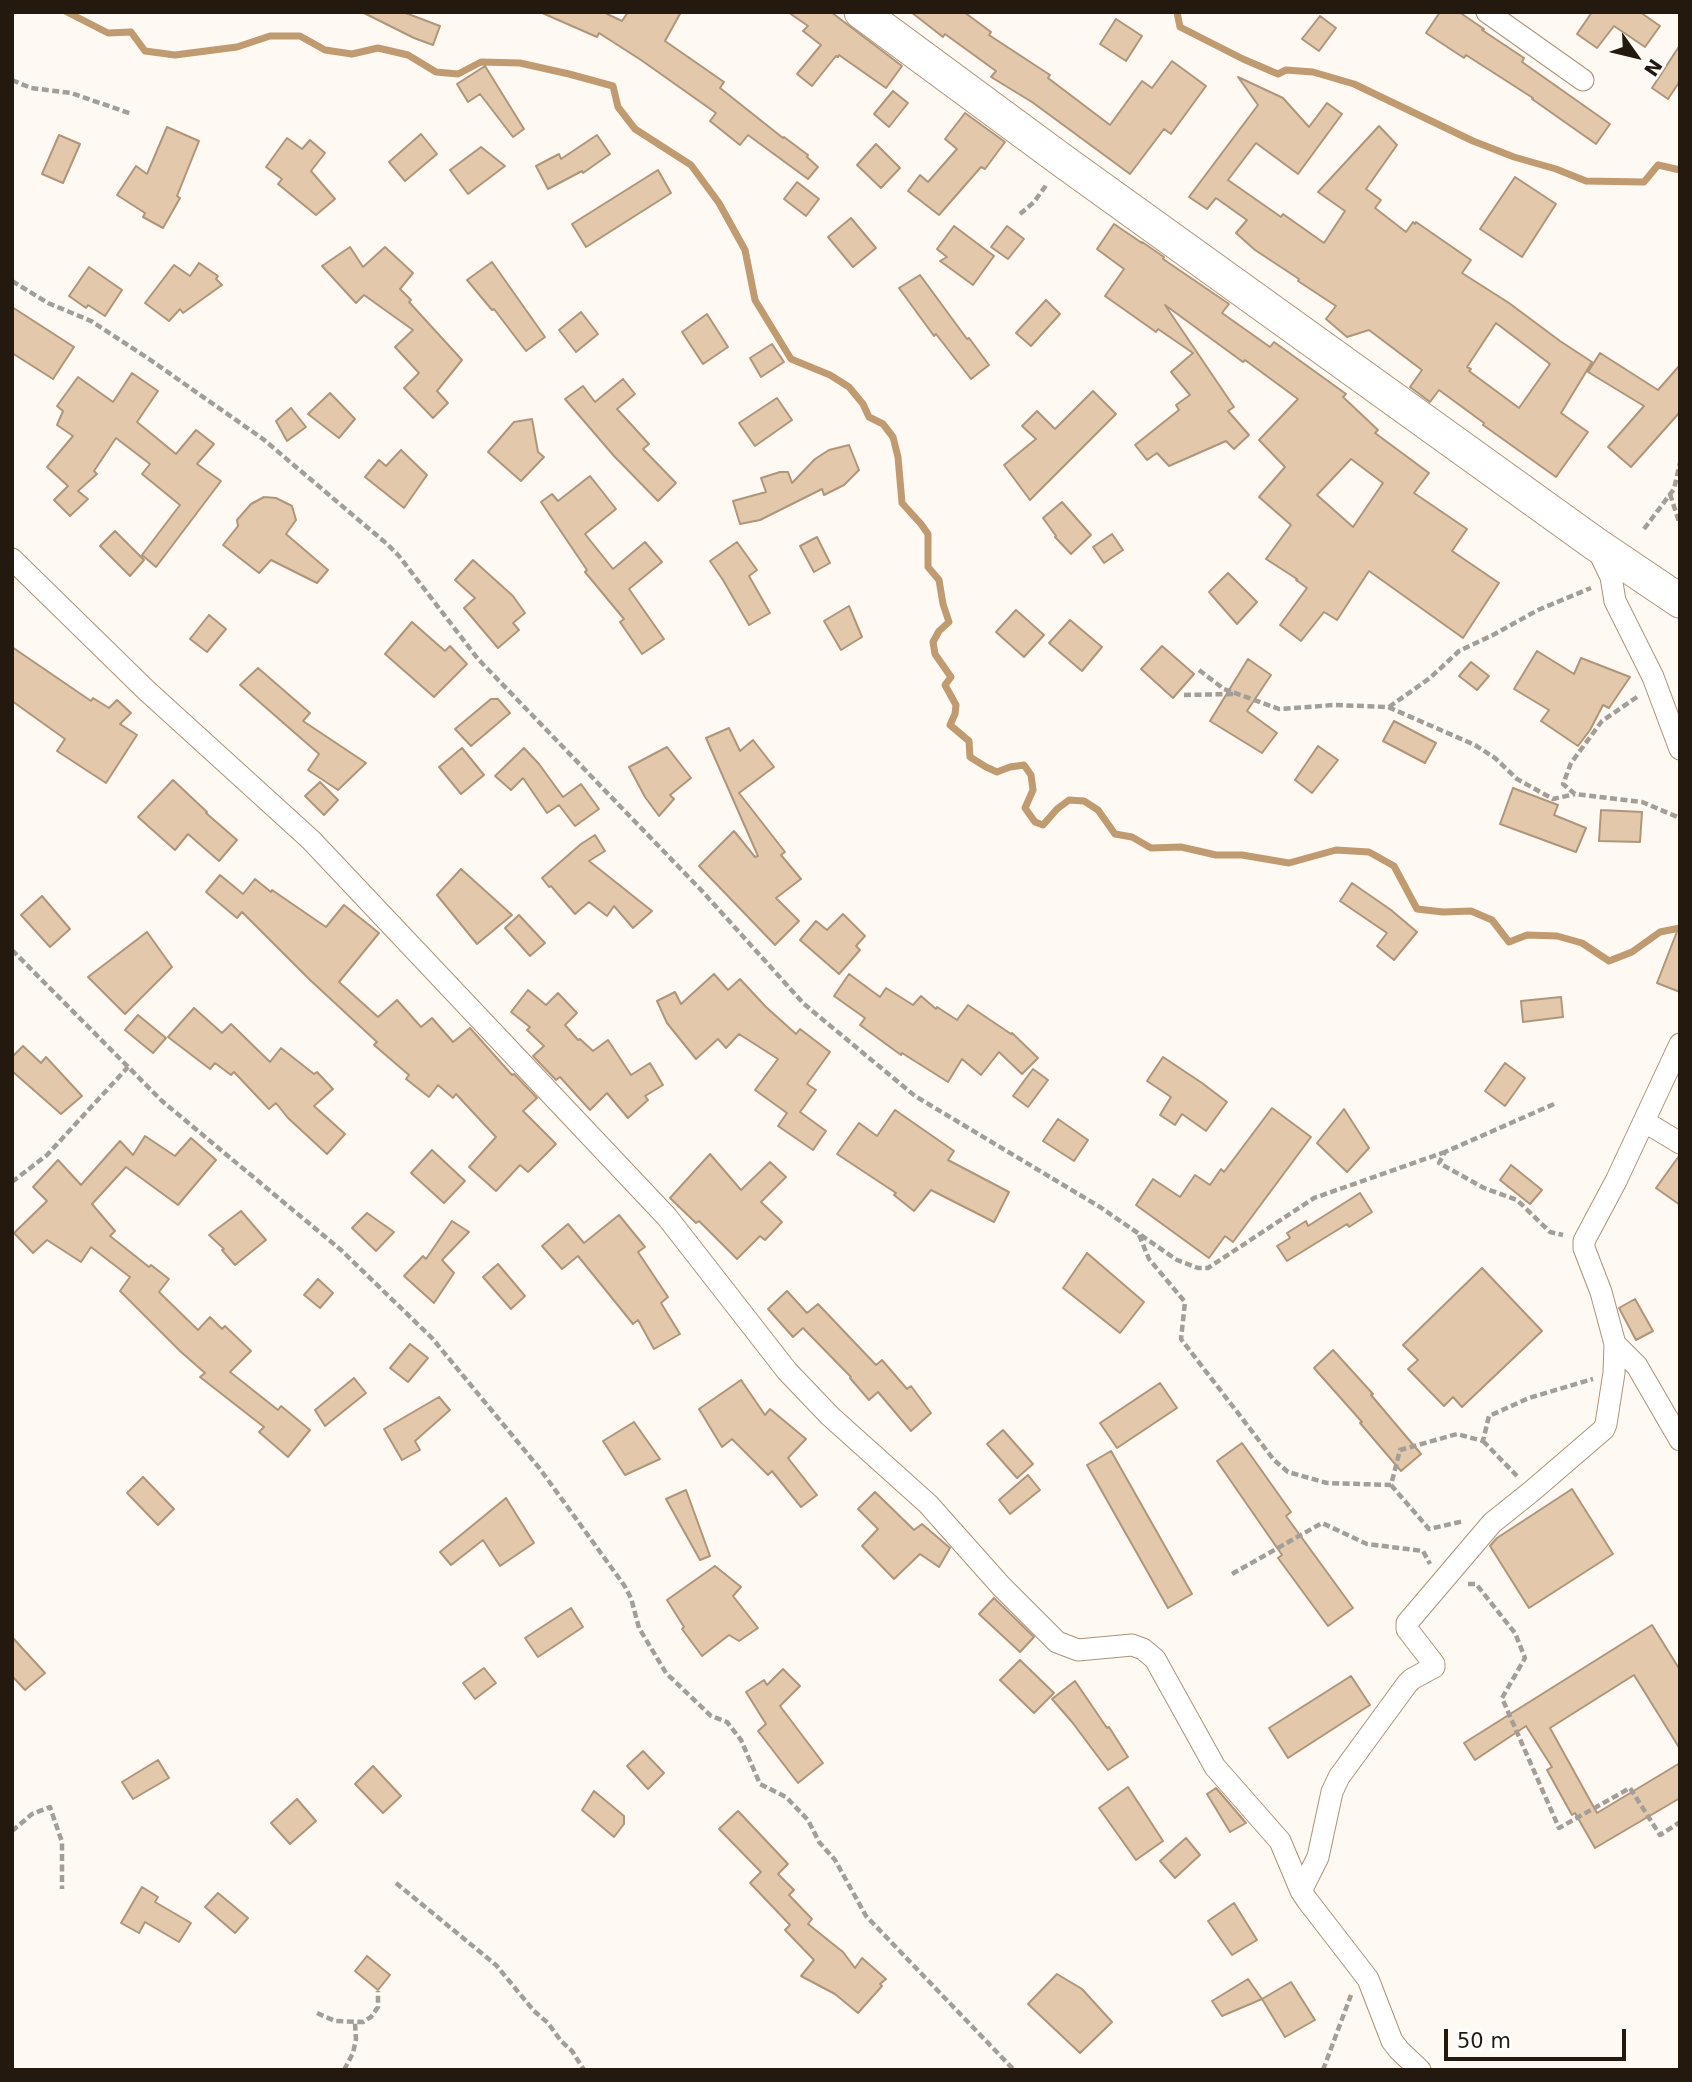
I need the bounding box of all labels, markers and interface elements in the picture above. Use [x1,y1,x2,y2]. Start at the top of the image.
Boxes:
north arrow [1601,21,1671,91]
text: N [1640,55,1667,80]
scale bar [1447,2016,1629,2060]
text: 50 m [1457,2029,1511,2053]

